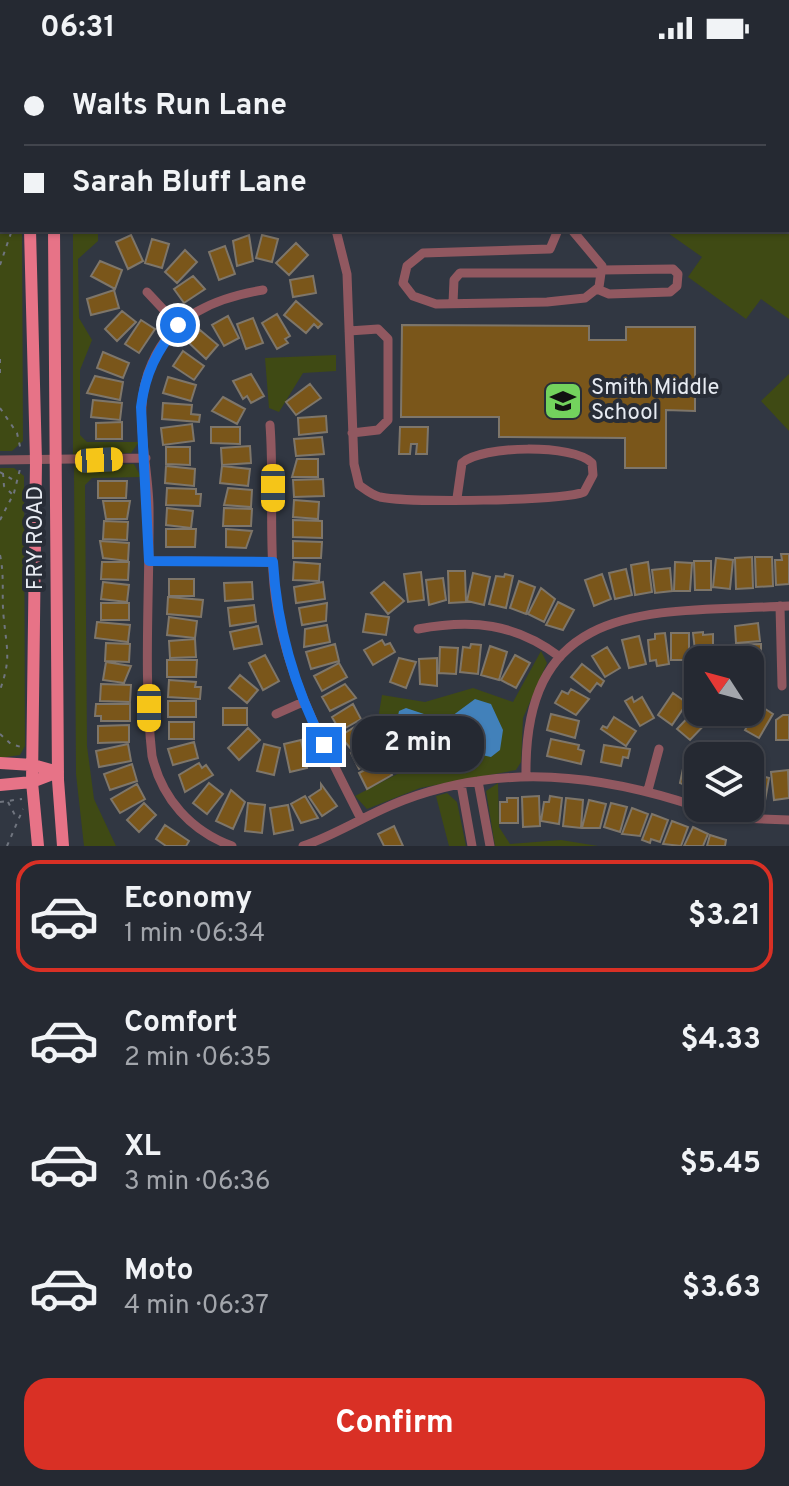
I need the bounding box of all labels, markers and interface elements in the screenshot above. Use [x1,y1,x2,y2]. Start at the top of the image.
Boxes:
text: 06:31 [40,10,115,47]
text: Walts Run Lane [72,88,287,125]
text: Sarah Bluff Lane [72,165,307,202]
route start [160,307,196,343]
place label: Smith Middle School [591,375,719,427]
school or university icon: Smith Middle School [542,380,584,422]
car [74,447,124,473]
car [261,464,285,512]
street label: FRY ROAD [23,486,50,590]
north arrow [684,646,764,726]
map controls [684,646,764,822]
car [137,684,161,732]
callout: 2 min [352,717,484,773]
route end [306,727,342,763]
text: 2 min [384,727,452,760]
button: layers [684,742,764,822]
icon: car [28,880,100,952]
text: Economy [124,881,252,918]
text: $3.21 [688,898,761,935]
text: 1 min · 06:34 [124,918,265,951]
icon: car [28,1004,100,1076]
text: Comfort [124,1005,237,1042]
text: $4.33 [680,1022,761,1059]
text: 2 min · 06:35 [124,1042,271,1075]
icon: car [28,1128,100,1200]
text: XL [124,1129,161,1166]
text: $5.45 [680,1146,761,1183]
text: 3 min · 06:36 [124,1166,270,1199]
icon: car [28,1252,100,1324]
text: Moto [124,1253,194,1290]
text: $3.63 [682,1270,761,1307]
text: 4 min · 06:37 [124,1290,269,1323]
button: Confirm [24,1378,765,1470]

